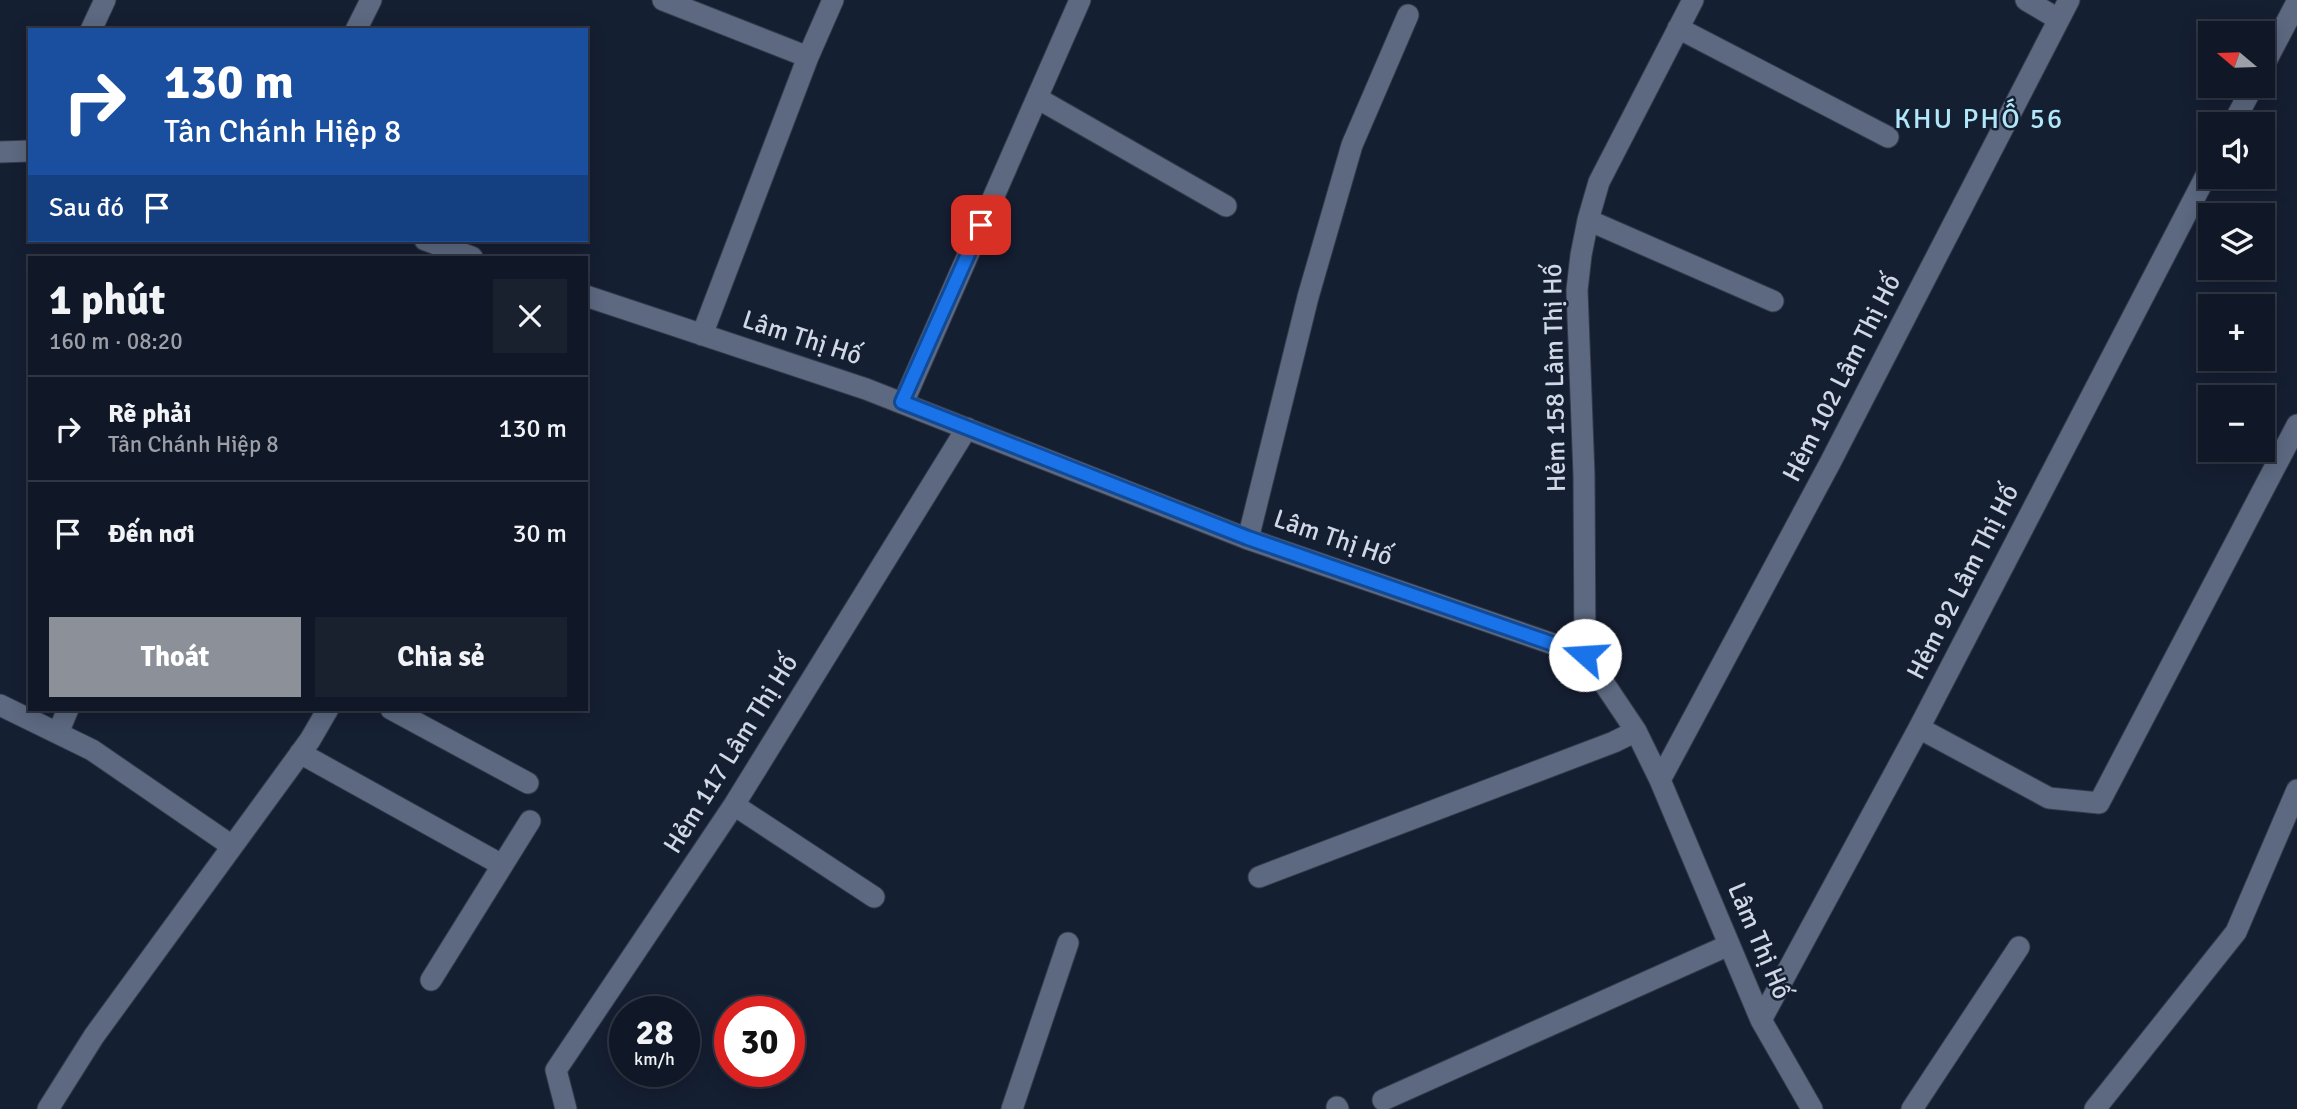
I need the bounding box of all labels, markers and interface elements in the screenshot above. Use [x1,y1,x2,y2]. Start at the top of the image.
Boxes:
north arrow [2198,21,2275,98]
map controls [2198,21,2275,462]
text: 130 m [164,52,294,112]
icon: right [49,56,140,147]
district label: KHU PHỐ 56 [1894,98,2064,136]
text: Tân Chánh Hiệp 8 [164,112,401,151]
button: sound [2198,112,2275,189]
icon: arrive [138,189,176,227]
text: Sau đó [49,192,124,224]
pin [951,195,1011,255]
button: layers [2198,203,2275,280]
icon: arrive [962,206,1000,244]
street label: Hẻm 158 Lâm Thị Hố [1537,263,1573,493]
street label: Hẻm 102 Lâm Thị Hố [1776,268,1908,487]
text: 1 phút [49,275,165,326]
button: close [493,279,567,353]
button: + [2198,294,2275,371]
street label: Lâm Thị Hố [738,304,866,372]
text: 160 m · 08:20 [49,327,183,356]
button: − [2198,385,2275,462]
text: Rẽ phải [108,398,192,430]
icon: right [49,410,87,448]
text: 130 m [498,413,567,445]
text: Tân Chánh Hiệp 8 [108,430,279,459]
street label: Hẻm 92 Lâm Thị Hố [1900,479,2026,685]
street label: Lâm Thị Hố [1269,503,1397,573]
icon: arrive [49,515,87,553]
text: Đến nơi [108,518,195,550]
text: 30 m [512,518,567,550]
button: Thoát [49,617,301,697]
button: Chia sẻ [315,617,567,697]
position arrow [1548,618,1622,692]
street label: Hẻm 117 Lâm Thị Hố [657,648,805,859]
street label: Lâm Thị Hố [1720,878,1798,1005]
speed limit sign: 30 [714,996,805,1087]
text: 28 [636,1011,673,1054]
text: km/h [634,1048,675,1070]

